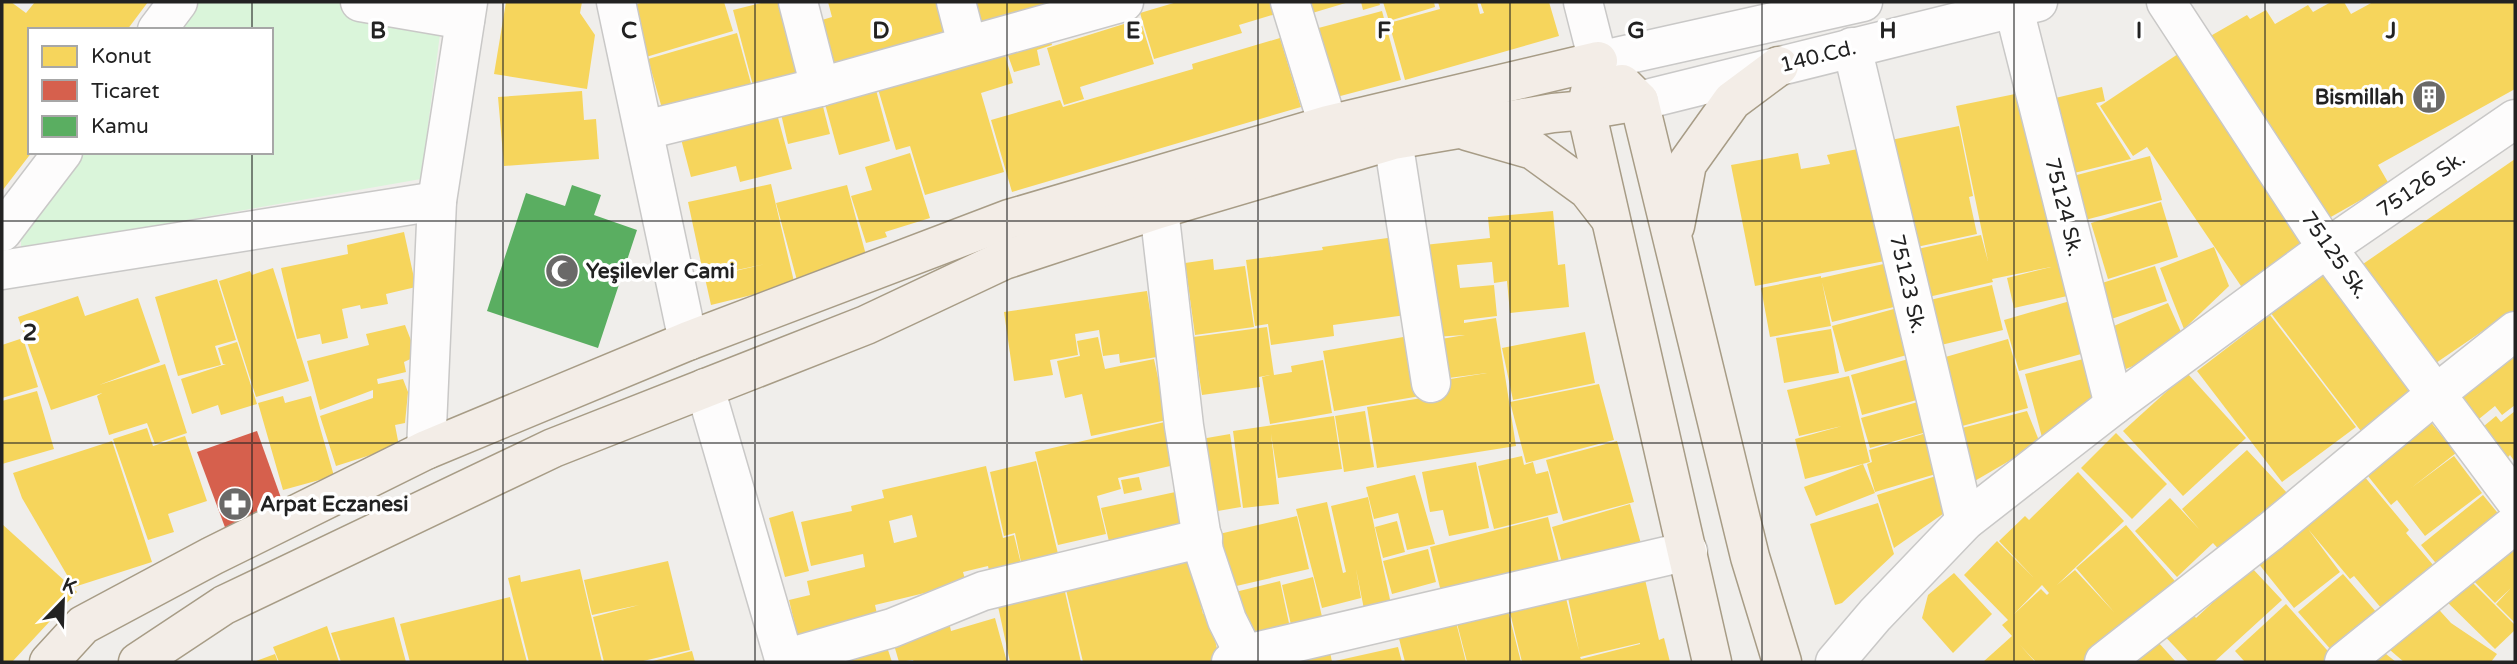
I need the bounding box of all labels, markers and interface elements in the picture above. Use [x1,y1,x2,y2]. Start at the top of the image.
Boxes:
text: B [370,17,386,45]
text: C [621,17,637,45]
text: D [872,17,890,45]
text: E [1126,17,1140,45]
text: F [1377,17,1391,45]
text: G [1627,17,1645,45]
text: H [1879,17,1897,45]
text: I [2136,17,2142,45]
text: J [2385,17,2396,45]
legend [28,28,273,154]
street label: 140.Cd. [1778,35,1859,78]
text: Konut [91,44,151,69]
building icon: Bismillah [2410,78,2448,116]
text: Ticaret [91,79,159,104]
place label: Bismillah [2315,85,2404,110]
text: Kamu [91,114,149,139]
street label: 75126 Sk. [2372,146,2470,223]
street label: 75124 Sk. [2039,155,2088,259]
street label: 75125 Sk. [2295,207,2374,304]
street label: 75123 Sk. [1884,232,1931,336]
mosque icon: Yeşilevler Cami [543,252,581,290]
place label: Yeşilevler Cami [586,259,735,284]
text: 2 [23,319,37,347]
pharmacy icon: Arpat Eczanesi [216,485,254,523]
place label: Arpat Eczanesi [260,492,408,517]
north arrow [28,566,98,636]
text: K [59,574,80,599]

